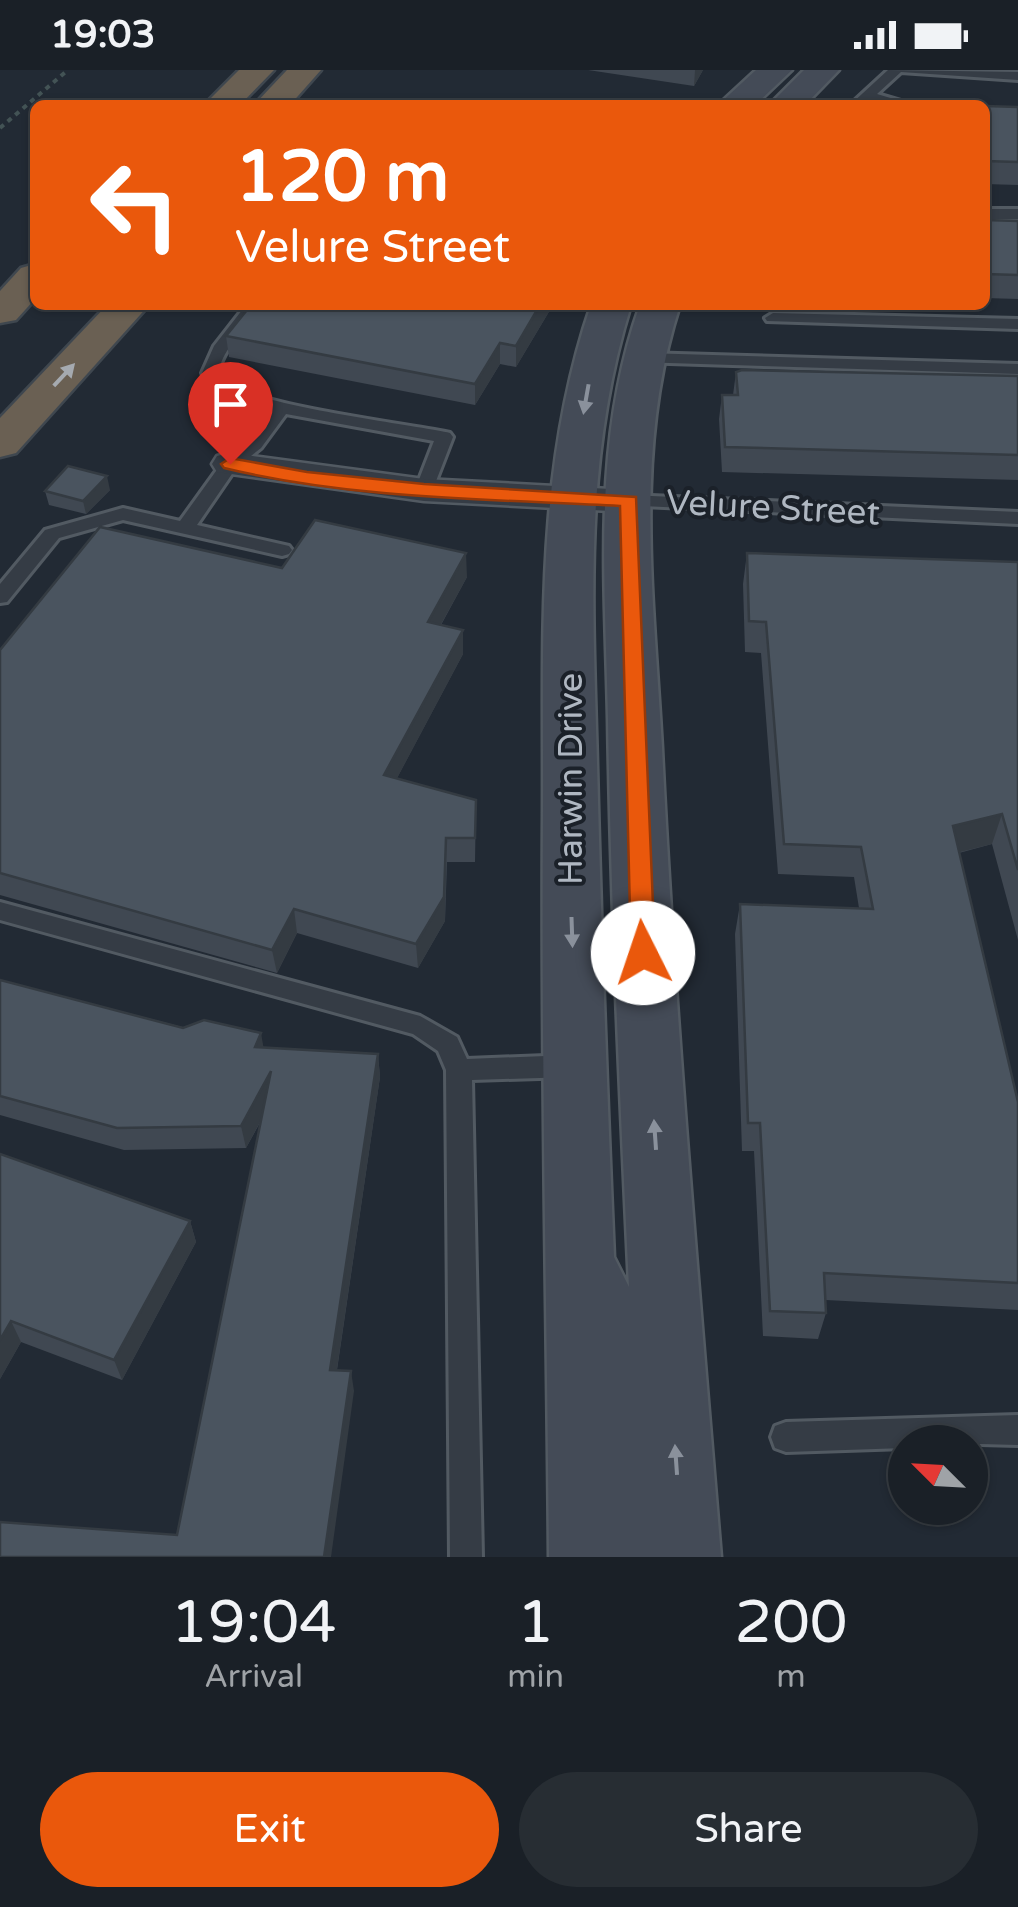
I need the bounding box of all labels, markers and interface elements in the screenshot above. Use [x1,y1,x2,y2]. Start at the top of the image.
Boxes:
text: 19:03 [50,12,155,58]
text: 120 m [235,136,449,220]
icon: left [70,140,200,270]
text: Velure Street [235,221,510,275]
pin [188,362,273,465]
one-way arrow [53,363,75,388]
icon: arrive [203,377,258,432]
one-way arrow [578,384,593,415]
street label: Velure Street [665,481,881,535]
street label: Harwin Drive [550,673,592,885]
position arrow [591,901,695,1005]
one-way arrow [565,917,581,949]
one-way arrow [647,1119,663,1151]
north arrow [888,1425,988,1525]
map controls [888,1425,988,1525]
one-way arrow [667,1443,683,1475]
text: 19:04 [170,1587,337,1659]
text: 1 [517,1587,554,1659]
text: 200 [734,1587,848,1659]
text: Arrival [204,1658,303,1696]
text: min [507,1658,564,1696]
text: m [776,1658,806,1696]
button: Exit [40,1772,499,1887]
button: Share [519,1772,978,1887]

